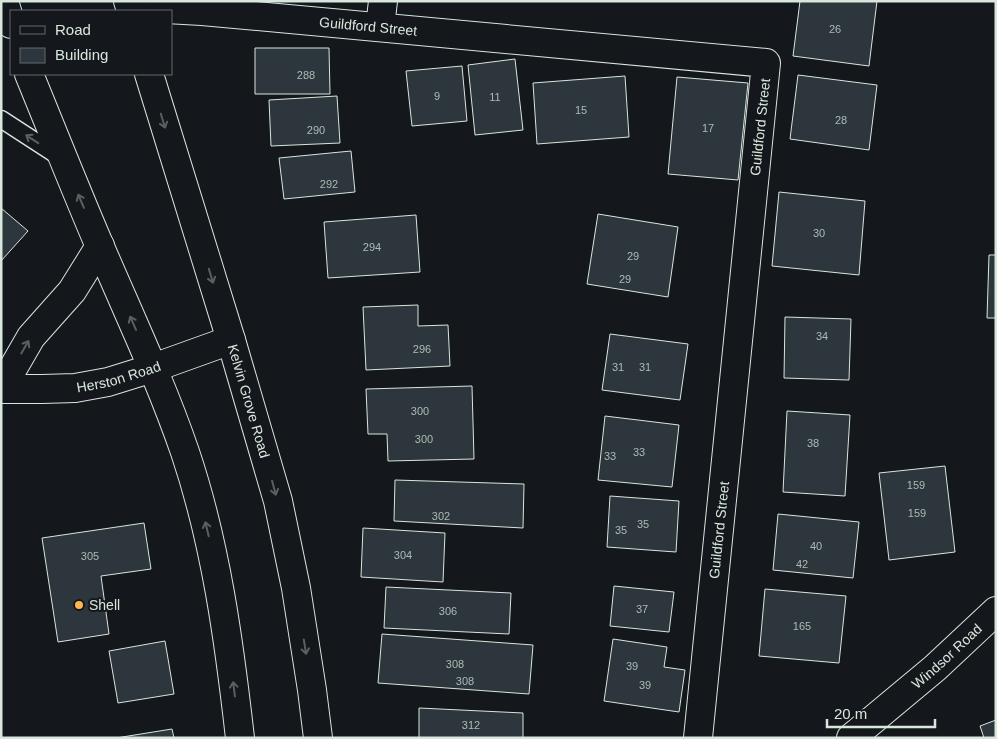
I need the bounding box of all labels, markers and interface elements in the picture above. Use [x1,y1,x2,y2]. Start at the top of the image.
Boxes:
legend [10,10,172,75]
street label: Guildford Street [319,14,418,39]
text: Road [55,21,91,38]
house number: 26 [829,23,841,35]
text: Building [55,46,108,63]
house number: 288 [297,69,315,81]
street label: Guildford Street [747,77,773,177]
house number: 9 [434,90,440,102]
house number: 11 [489,91,501,103]
house number: 15 [575,104,587,116]
one-way arrow [159,112,169,128]
house number: 28 [835,114,847,126]
house number: 17 [702,122,714,134]
house number: 290 [307,124,325,136]
one-way arrow [25,134,39,144]
house number: 292 [320,178,338,190]
one-way arrow [76,194,85,209]
house number: 30 [813,227,825,239]
house number: 294 [363,241,381,253]
house number: 29 [627,250,639,262]
one-way arrow [207,267,217,283]
house number: 29 [619,273,631,285]
one-way arrow [128,316,138,331]
house number: 34 [816,330,828,342]
one-way arrow [21,340,31,354]
street label: Kelvin Grove Road [225,342,273,460]
house number: 296 [413,343,431,355]
street label: Herston Road [75,358,163,396]
house number: 31 [612,361,624,373]
house number: 31 [639,361,651,373]
house number: 300 [411,405,429,417]
house number: 300 [415,433,433,445]
house number: 38 [807,437,819,449]
house number: 33 [633,446,645,458]
house number: 33 [604,450,616,462]
one-way arrow [270,479,279,495]
house number: 159 [907,479,925,491]
street label: Guildford Street [706,480,732,580]
house number: 159 [908,507,926,519]
house number: 302 [432,510,450,522]
house number: 35 [637,518,649,530]
one-way arrow [201,522,211,538]
house number: 35 [615,524,627,536]
house number: 40 [810,540,822,552]
house number: 304 [394,549,412,561]
house number: 305 [81,550,99,562]
house number: 42 [796,558,808,570]
place label: Shell [89,597,120,613]
marker: Shell [73,599,85,611]
house number: 37 [636,603,648,615]
house number: 306 [439,605,457,617]
house number: 165 [793,620,811,632]
street label: Windsor Road [909,620,985,692]
one-way arrow [301,639,311,655]
house number: 308 [446,658,464,670]
house number: 39 [626,660,638,672]
house number: 308 [456,675,474,687]
house number: 39 [639,679,651,691]
one-way arrow [229,682,239,698]
scale bar [827,696,934,728]
text: 20 m [834,705,867,722]
house number: 312 [462,719,480,731]

